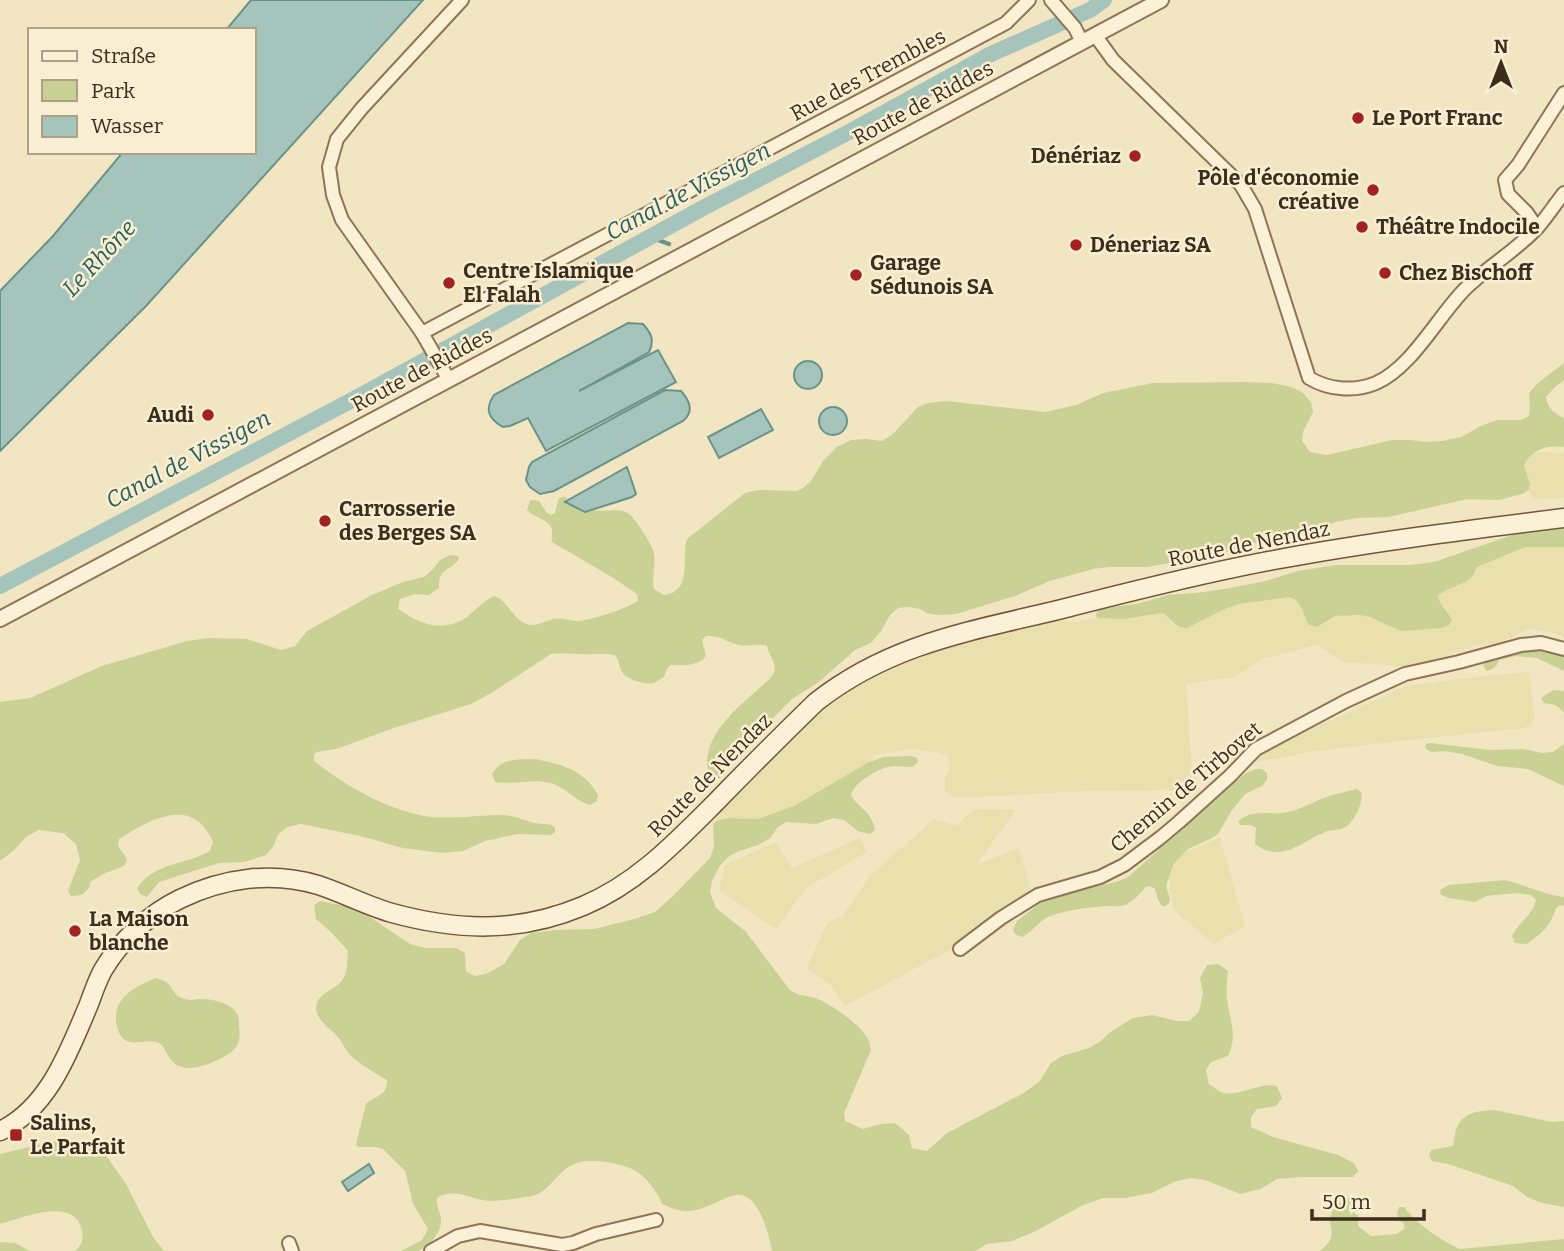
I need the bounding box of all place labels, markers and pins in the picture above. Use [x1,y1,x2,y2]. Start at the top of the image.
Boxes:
place label: Le Port Franc [1372,105,1503,131]
marker: Le Port Franc [1350,110,1366,126]
place label: Dénériaz [1031,143,1121,169]
marker: Dénériaz [1127,148,1143,164]
place label: Pôle d'économie créative [1197,165,1359,215]
marker: Pôle d'économie créative [1365,182,1381,198]
place label: Théâtre Indocile [1376,214,1540,240]
marker: Théâtre Indocile [1354,219,1370,235]
place label: Déneriaz SA [1090,232,1211,258]
marker: Déneriaz SA [1068,237,1084,253]
place label: Garage Sédunois SA [870,250,993,300]
place label: Centre Islamique El Falah [463,258,634,308]
place label: Chez Bischoff [1399,260,1534,286]
marker: Chez Bischoff [1377,265,1393,281]
marker: Garage Sédunois SA [848,267,864,283]
marker: Centre Islamique El Falah [441,275,457,291]
place label: Audi [147,402,194,428]
marker: Audi [200,407,216,423]
place label: Carrosserie des Berges SA [339,496,476,546]
marker: Carrosserie des Berges SA [317,513,333,529]
place label: La Maison blanche [89,906,189,956]
marker: La Maison blanche [67,923,83,939]
place label: Salins, Le Parfait [30,1110,126,1160]
marker: Salins, Le Parfait [8,1127,24,1143]

